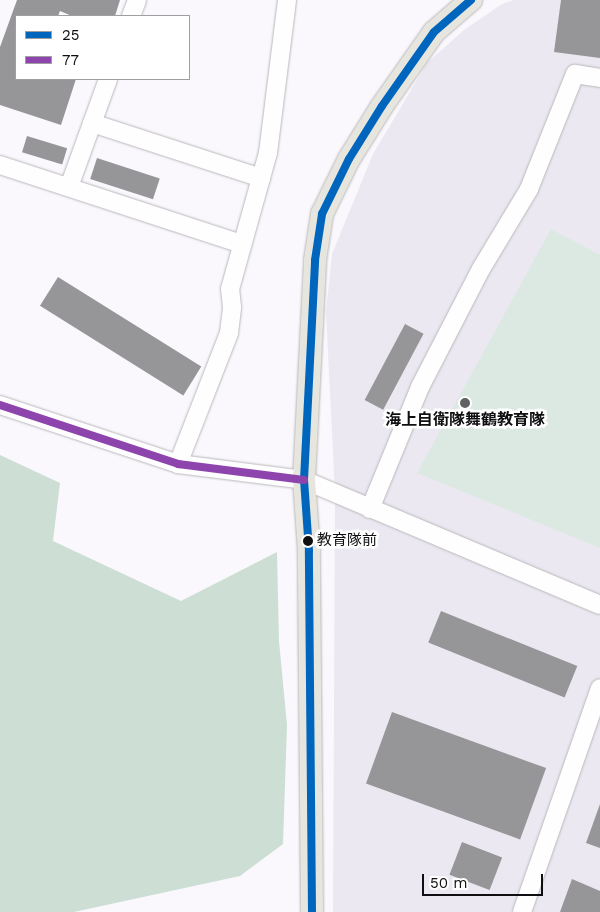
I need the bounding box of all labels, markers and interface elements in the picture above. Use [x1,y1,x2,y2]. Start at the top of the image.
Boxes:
legend [15,15,190,80]
text: 25 [62,26,79,44]
text: 77 [62,51,79,69]
marker: 海上自衛隊舞鶴教育隊 [459,397,471,409]
place label: 海上自衛隊舞鶴教育隊 [385,410,545,430]
place label: 教育隊前 [317,532,377,550]
marker: 教育隊前 [303,536,313,546]
scale bar [425,864,546,896]
text: 50 m [430,874,467,892]

